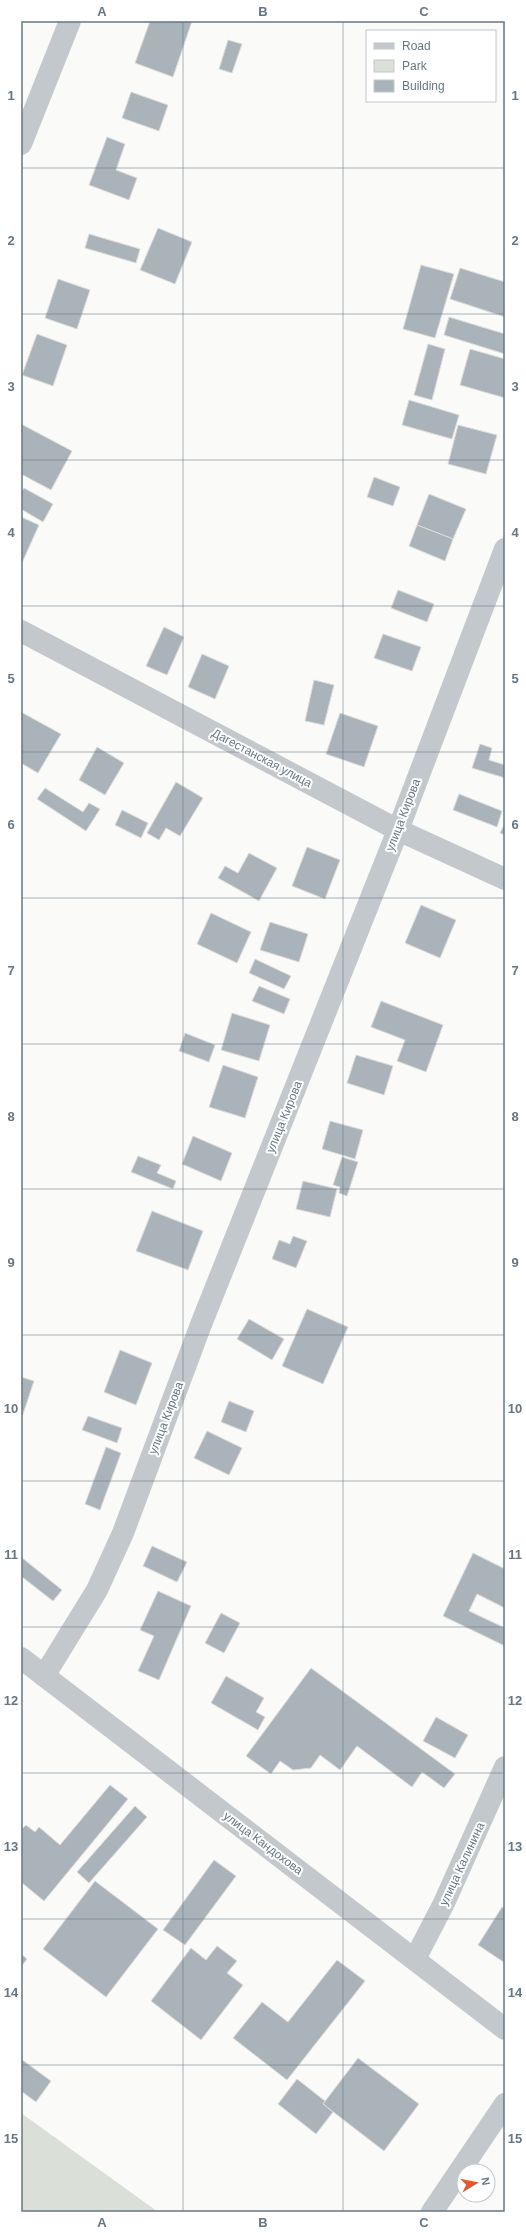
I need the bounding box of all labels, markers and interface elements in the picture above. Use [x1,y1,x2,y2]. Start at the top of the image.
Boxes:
text: A [97,4,107,19]
text: B [258,4,268,19]
text: C [419,4,429,19]
legend [366,30,496,102]
text: Road [402,39,431,53]
text: Park [402,59,428,73]
text: Building [402,79,445,93]
text: 1 [7,88,15,103]
text: 1 [511,88,519,103]
text: 2 [7,233,15,248]
text: 2 [511,233,519,248]
text: 3 [7,379,15,394]
text: 3 [511,379,519,394]
text: 4 [7,525,15,540]
text: 4 [511,525,519,540]
text: 5 [7,671,15,686]
text: 5 [511,671,519,686]
street label: Дагестанская улица [210,726,315,790]
street label: улица Кирова [383,777,423,853]
text: 6 [7,817,15,832]
text: 6 [511,817,519,832]
text: 7 [7,963,15,978]
text: 7 [511,963,519,978]
street label: улица Кирова [263,1079,305,1155]
text: 8 [7,1109,15,1124]
text: 8 [511,1109,519,1124]
text: 9 [7,1255,15,1270]
text: 9 [511,1255,519,1270]
street label: улица Кирова [146,1380,186,1456]
text: 10 [4,1401,18,1416]
text: 10 [508,1401,522,1416]
text: 11 [4,1547,18,1562]
text: 11 [508,1547,522,1562]
text: 12 [4,1693,18,1708]
text: 12 [508,1693,522,1708]
street label: улица Кандохова [221,1809,306,1878]
street label: улица Калинина [437,1820,488,1908]
text: 13 [4,1839,18,1854]
text: 13 [508,1839,522,1854]
text: 14 [4,1985,19,2000]
text: 14 [508,1985,523,2000]
text: 15 [4,2131,18,2146]
text: 15 [508,2131,522,2146]
north arrow [456,2163,496,2203]
text: N [479,2176,492,2186]
text: A [97,2215,107,2230]
text: B [258,2215,268,2230]
text: C [419,2215,429,2230]

